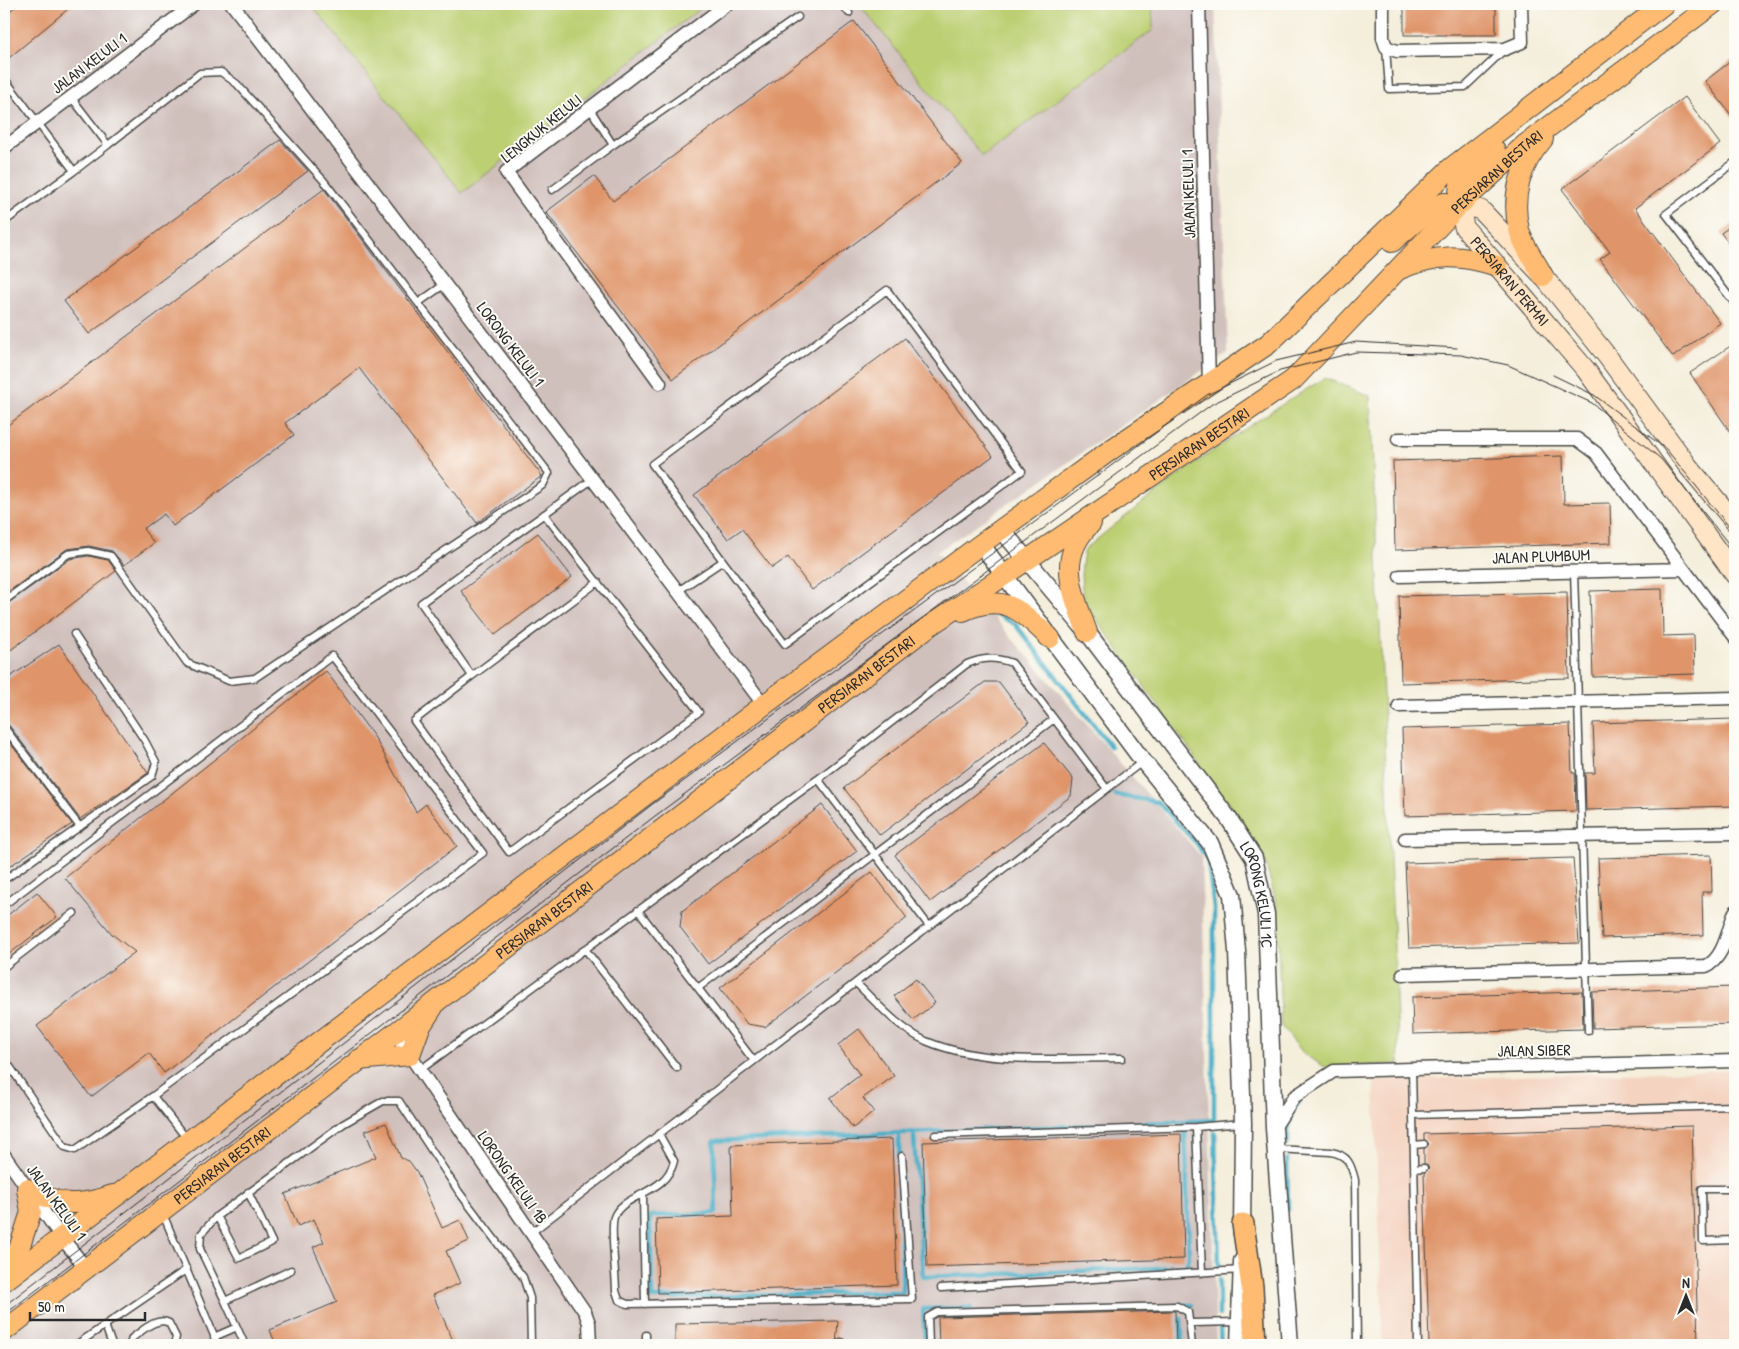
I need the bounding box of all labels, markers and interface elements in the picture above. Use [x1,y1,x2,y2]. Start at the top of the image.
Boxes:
street label: JALAN KELULI 1 [47,27,131,99]
street label: LENGKUK KELULI [496,89,586,167]
street label: PERSIARAN BESTARI [1445,124,1547,219]
street label: JALAN KELULI 1 [1175,149,1201,239]
street label: PERSIARAN PERMAI [1466,232,1555,331]
street label: LORONG KELULI 1 [472,297,550,391]
street label: PERSIARAN BESTARI [1144,402,1254,485]
street label: JALAN PLUMBUM [1492,543,1590,569]
street label: PERSIARAN BESTARI [813,630,920,718]
street label: LORONG KELULI 1C [1235,837,1278,949]
street label: PERSIARAN BESTARI [491,875,597,964]
street label: JALAN SIBER [1497,1038,1571,1062]
street label: PERSIARAN BESTARI [169,1121,275,1209]
street label: LORONG KELULI 1B [473,1126,553,1228]
street label: JALAN KELULI 1 [22,1160,92,1245]
north arrow [1662,1272,1712,1322]
text: N [1682,1273,1690,1292]
scale bar [30,1289,145,1321]
text: 50 m [38,1296,65,1317]

